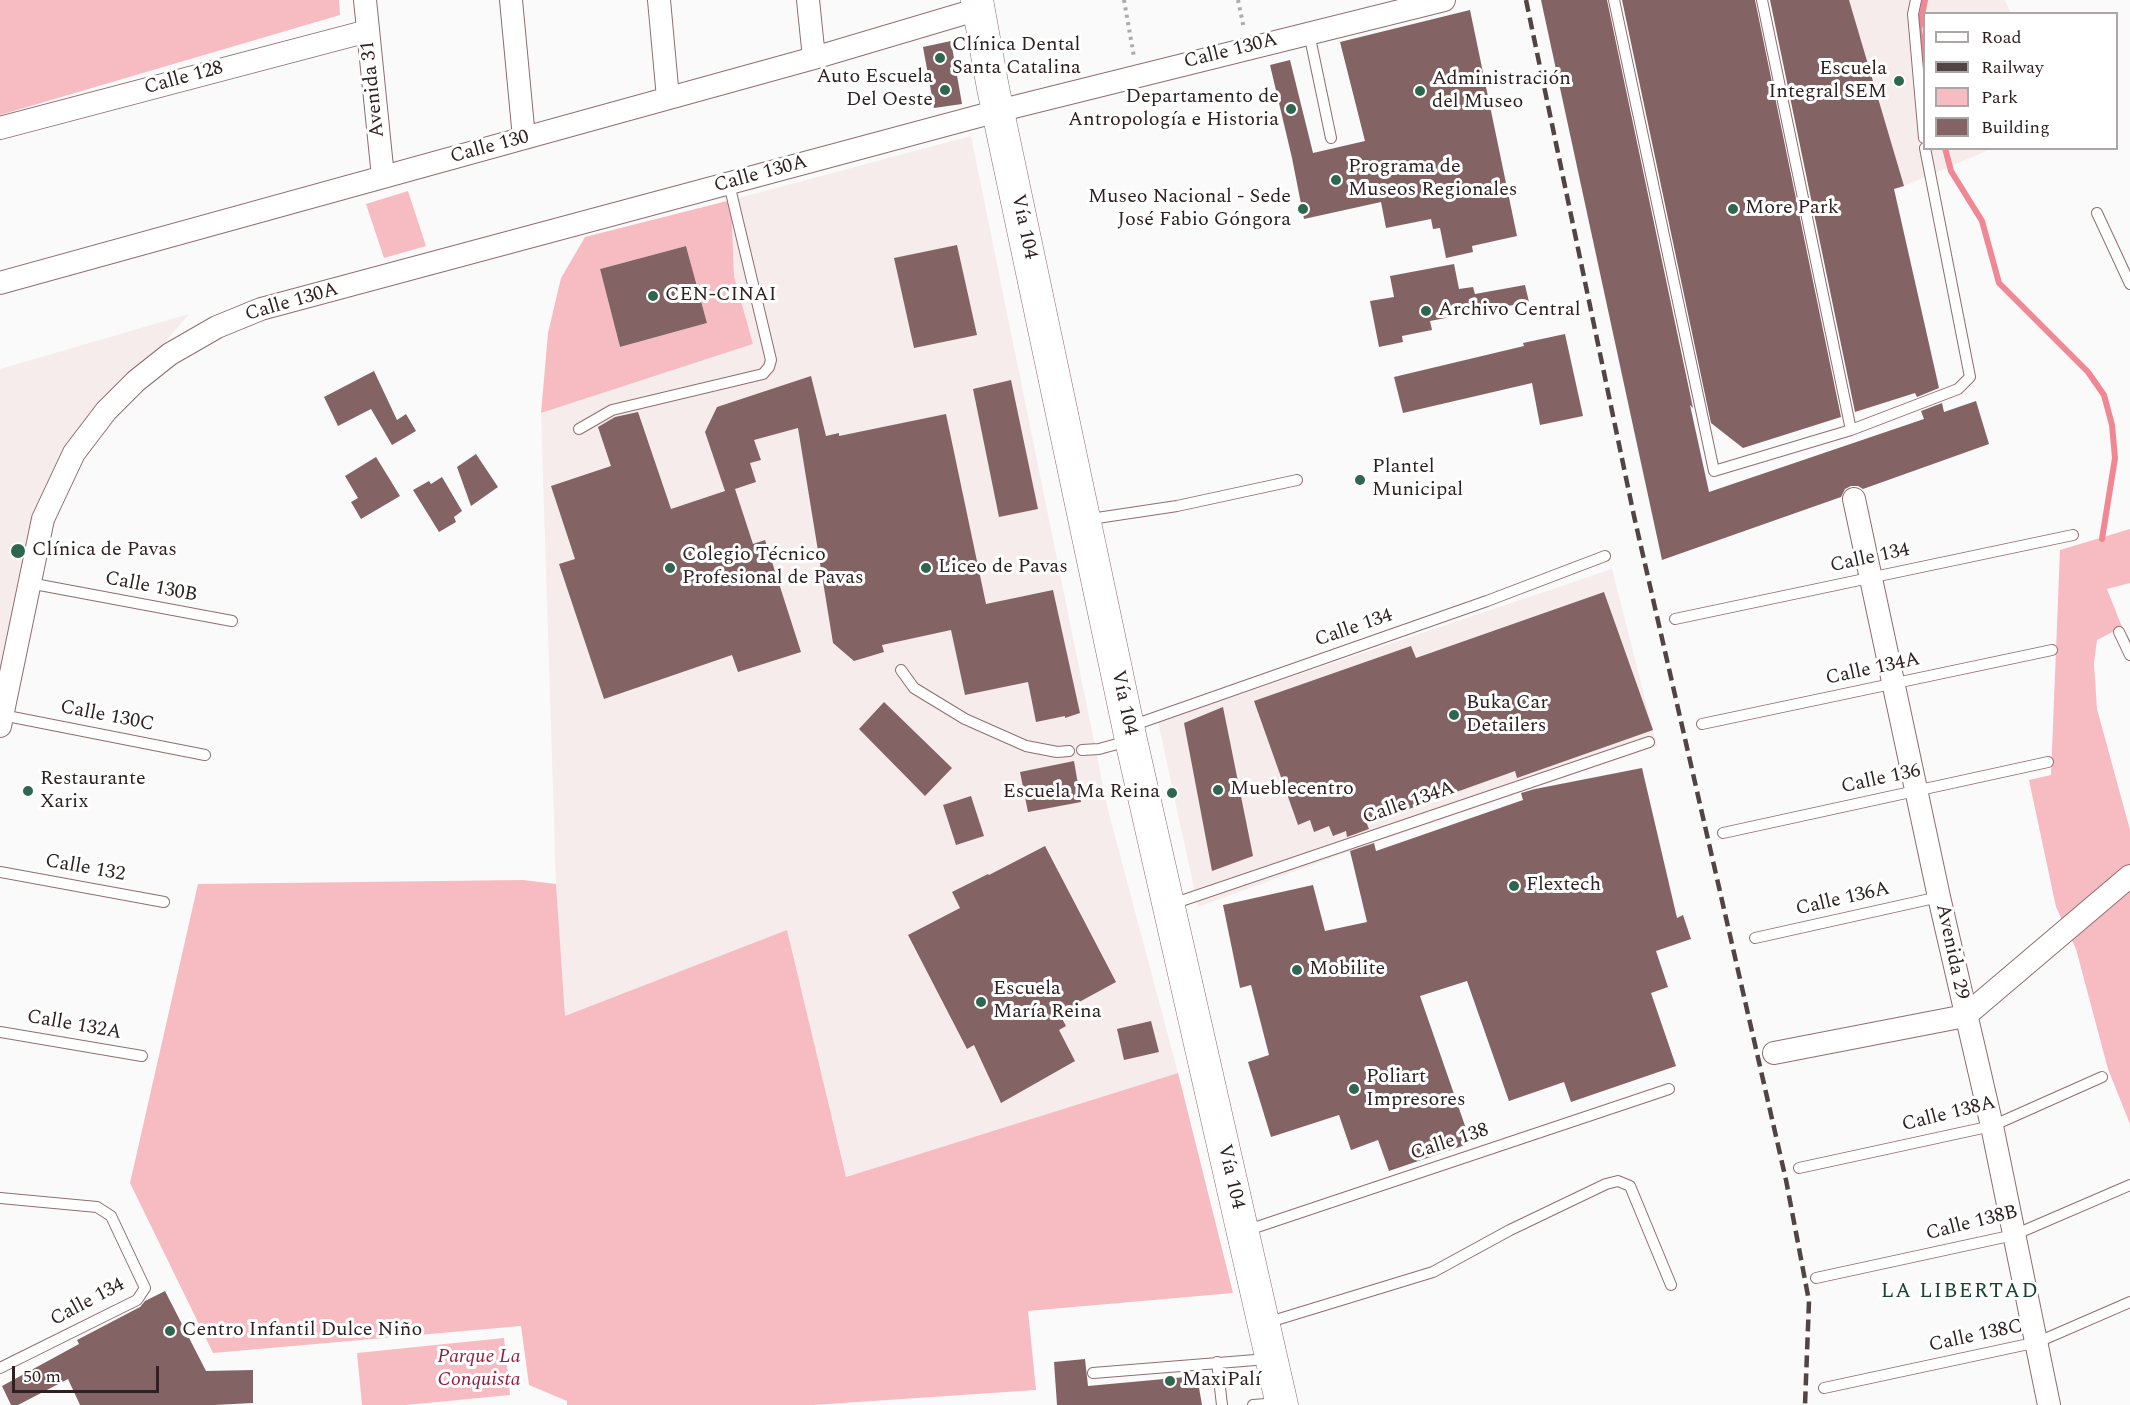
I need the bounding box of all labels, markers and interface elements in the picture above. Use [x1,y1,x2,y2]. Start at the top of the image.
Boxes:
legend [1923,12,2118,150]
text: Road [1981,24,2022,51]
street label: Calle 130A [1182,29,1280,75]
place label: Clínica Dental Santa Catalina [952,34,1081,81]
street label: Avenida 31 [357,39,391,139]
marker: Clínica Dental Santa Catalina [933,51,947,65]
text: Railway [1981,54,2044,81]
street label: Calle 128 [142,57,226,101]
place label: Escuela Integral SEM [1769,58,1887,105]
place label: Auto Escuela Del Oeste [816,66,933,113]
place label: Administración del Museo [1432,68,1571,115]
marker: Escuela Integral SEM [1892,74,1906,88]
marker: Auto Escuela Del Oeste [938,83,952,97]
marker: Administración del Museo [1413,84,1427,98]
text: Park [1981,84,2018,111]
place label: Departamento de Antropología e Historia [1068,86,1279,133]
marker: Departamento de Antropología e Historia [1284,102,1298,116]
text: Building [1981,114,2050,141]
street label: Calle 130 [448,126,532,170]
street label: Calle 130A [712,151,810,199]
place label: Programa de Museos Regionales [1348,156,1517,203]
marker: Programa de Museos Regionales [1329,173,1343,187]
place label: Museo Nacional - Sede José Fabio Góngora [1088,186,1291,233]
street label: Vía 104 [1004,192,1042,262]
place label: More Park [1745,197,1839,221]
marker: Museo Nacional - Sede José Fabio Góngora [1296,202,1310,216]
marker: More Park [1726,202,1740,216]
street label: Calle 130A [243,278,341,328]
place label: CEN-CINAI [665,284,777,308]
marker: CEN-CINAI [646,289,660,303]
place label: Archivo Central [1438,299,1581,323]
marker: Archivo Central [1419,304,1433,318]
place label: Plantel Municipal [1372,456,1463,503]
marker: Plantel Municipal [1353,473,1367,487]
place label: Clínica de Pavas [32,539,177,563]
street label: Calle 134 [1828,539,1912,579]
marker: Clínica de Pavas [9,542,27,560]
place label: Colegio Técnico Profesional de Pavas [682,544,864,591]
place label: Liceo de Pavas [938,556,1068,580]
marker: Colegio Técnico Profesional de Pavas [663,561,677,575]
marker: Liceo de Pavas [919,561,933,575]
street label: Calle 130B [103,567,199,609]
street label: Calle 134 [1312,605,1396,653]
street label: Calle 134A [1824,648,1922,692]
street label: Vía 104 [1104,668,1142,738]
place label: Buka Car Detailers [1466,692,1548,739]
street label: Calle 130C [58,696,156,738]
marker: Buka Car Detailers [1447,708,1461,722]
street label: Calle 136 [1839,760,1923,800]
place label: Restaurante Xarix [40,768,146,815]
street label: Calle 134A [1360,777,1458,831]
place label: Mueblecentro [1230,778,1354,802]
place label: Escuela Ma Reina [1003,781,1160,805]
marker: Mueblecentro [1211,783,1225,797]
marker: Restaurante Xarix [21,784,35,798]
marker: Escuela Ma Reina [1165,786,1179,800]
street label: Calle 132 [43,850,127,888]
place label: Flextech [1526,874,1601,898]
street label: Calle 136A [1794,878,1892,922]
marker: Flextech [1507,879,1521,893]
street label: Avenida 29 [1929,902,1973,1002]
place label: Mobilite [1309,958,1385,982]
marker: Mobilite [1290,963,1304,977]
place label: Escuela María Reina [993,978,1101,1025]
marker: Escuela María Reina [974,995,988,1009]
street label: Calle 132A [25,1006,123,1046]
place label: Poliart Impresores [1366,1066,1466,1113]
marker: Poliart Impresores [1347,1082,1361,1096]
street label: Calle 138A [1900,1092,1998,1138]
street label: Calle 138 [1408,1119,1492,1167]
street label: Vía 104 [1211,1142,1249,1212]
street label: Calle 138B [1924,1201,2020,1247]
street label: Calle 134 [47,1273,129,1333]
district label: LA LIBERTAD [1881,1280,2039,1306]
street label: Calle 138C [1927,1315,2025,1359]
place label: Centro Infantil Dulce Niño [182,1319,422,1343]
marker: Centro Infantil Dulce Niño [163,1324,177,1338]
park label: Parque La Conquista [437,1346,521,1393]
scale bar [15,1354,162,1392]
text: 50 m [23,1363,61,1390]
place label: MaxiPalí [1182,1369,1261,1393]
marker: MaxiPalí [1163,1374,1177,1388]

